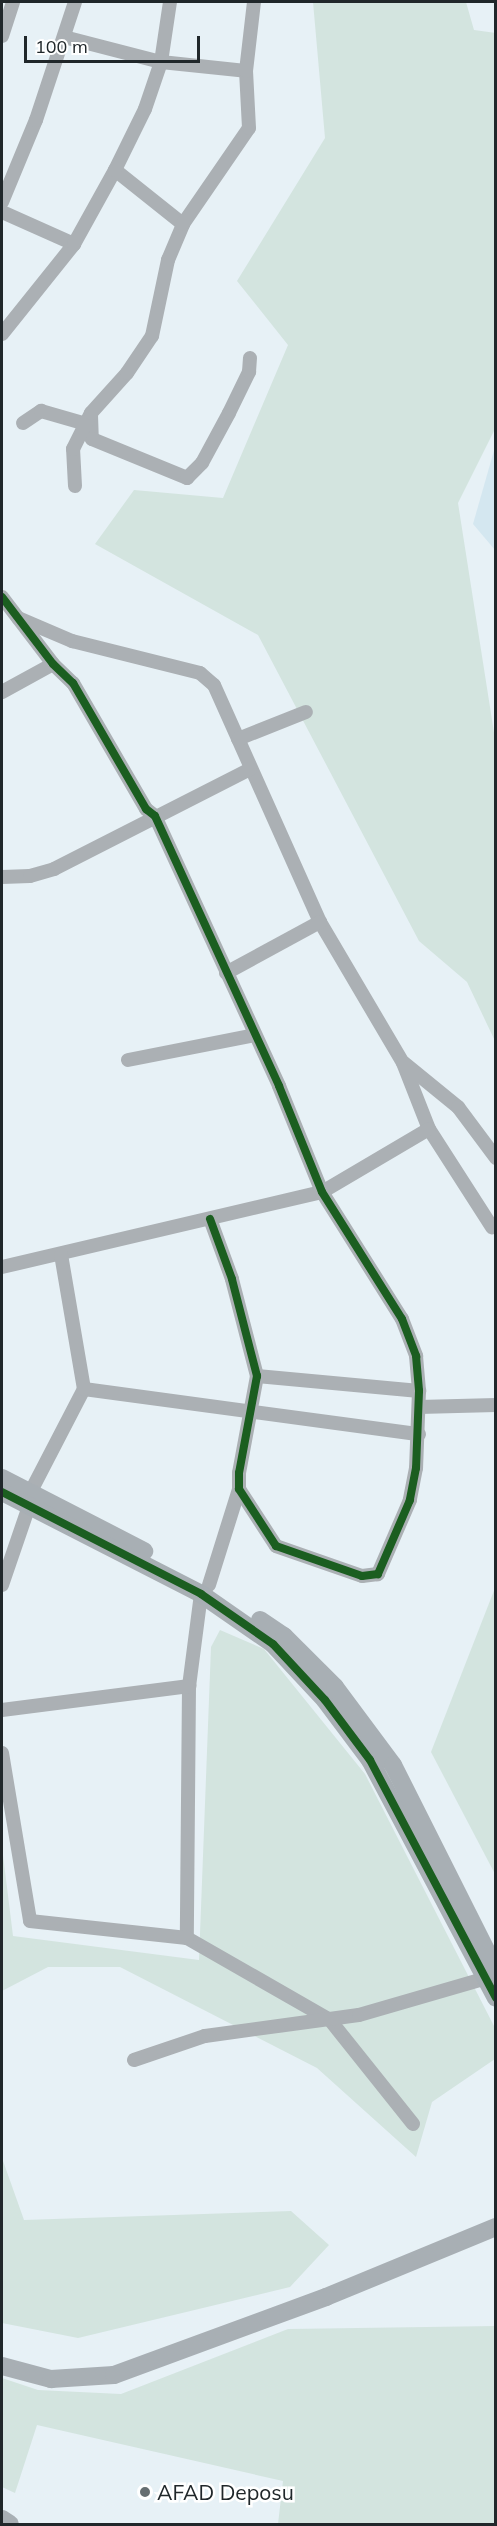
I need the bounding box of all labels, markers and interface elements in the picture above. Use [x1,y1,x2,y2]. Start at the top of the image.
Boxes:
scale bar [27,24,202,62]
text: 100 m [35,35,88,58]
place label: AFAD Deposu [157,2479,294,2505]
marker: AFAD Deposu [138,2485,152,2499]

